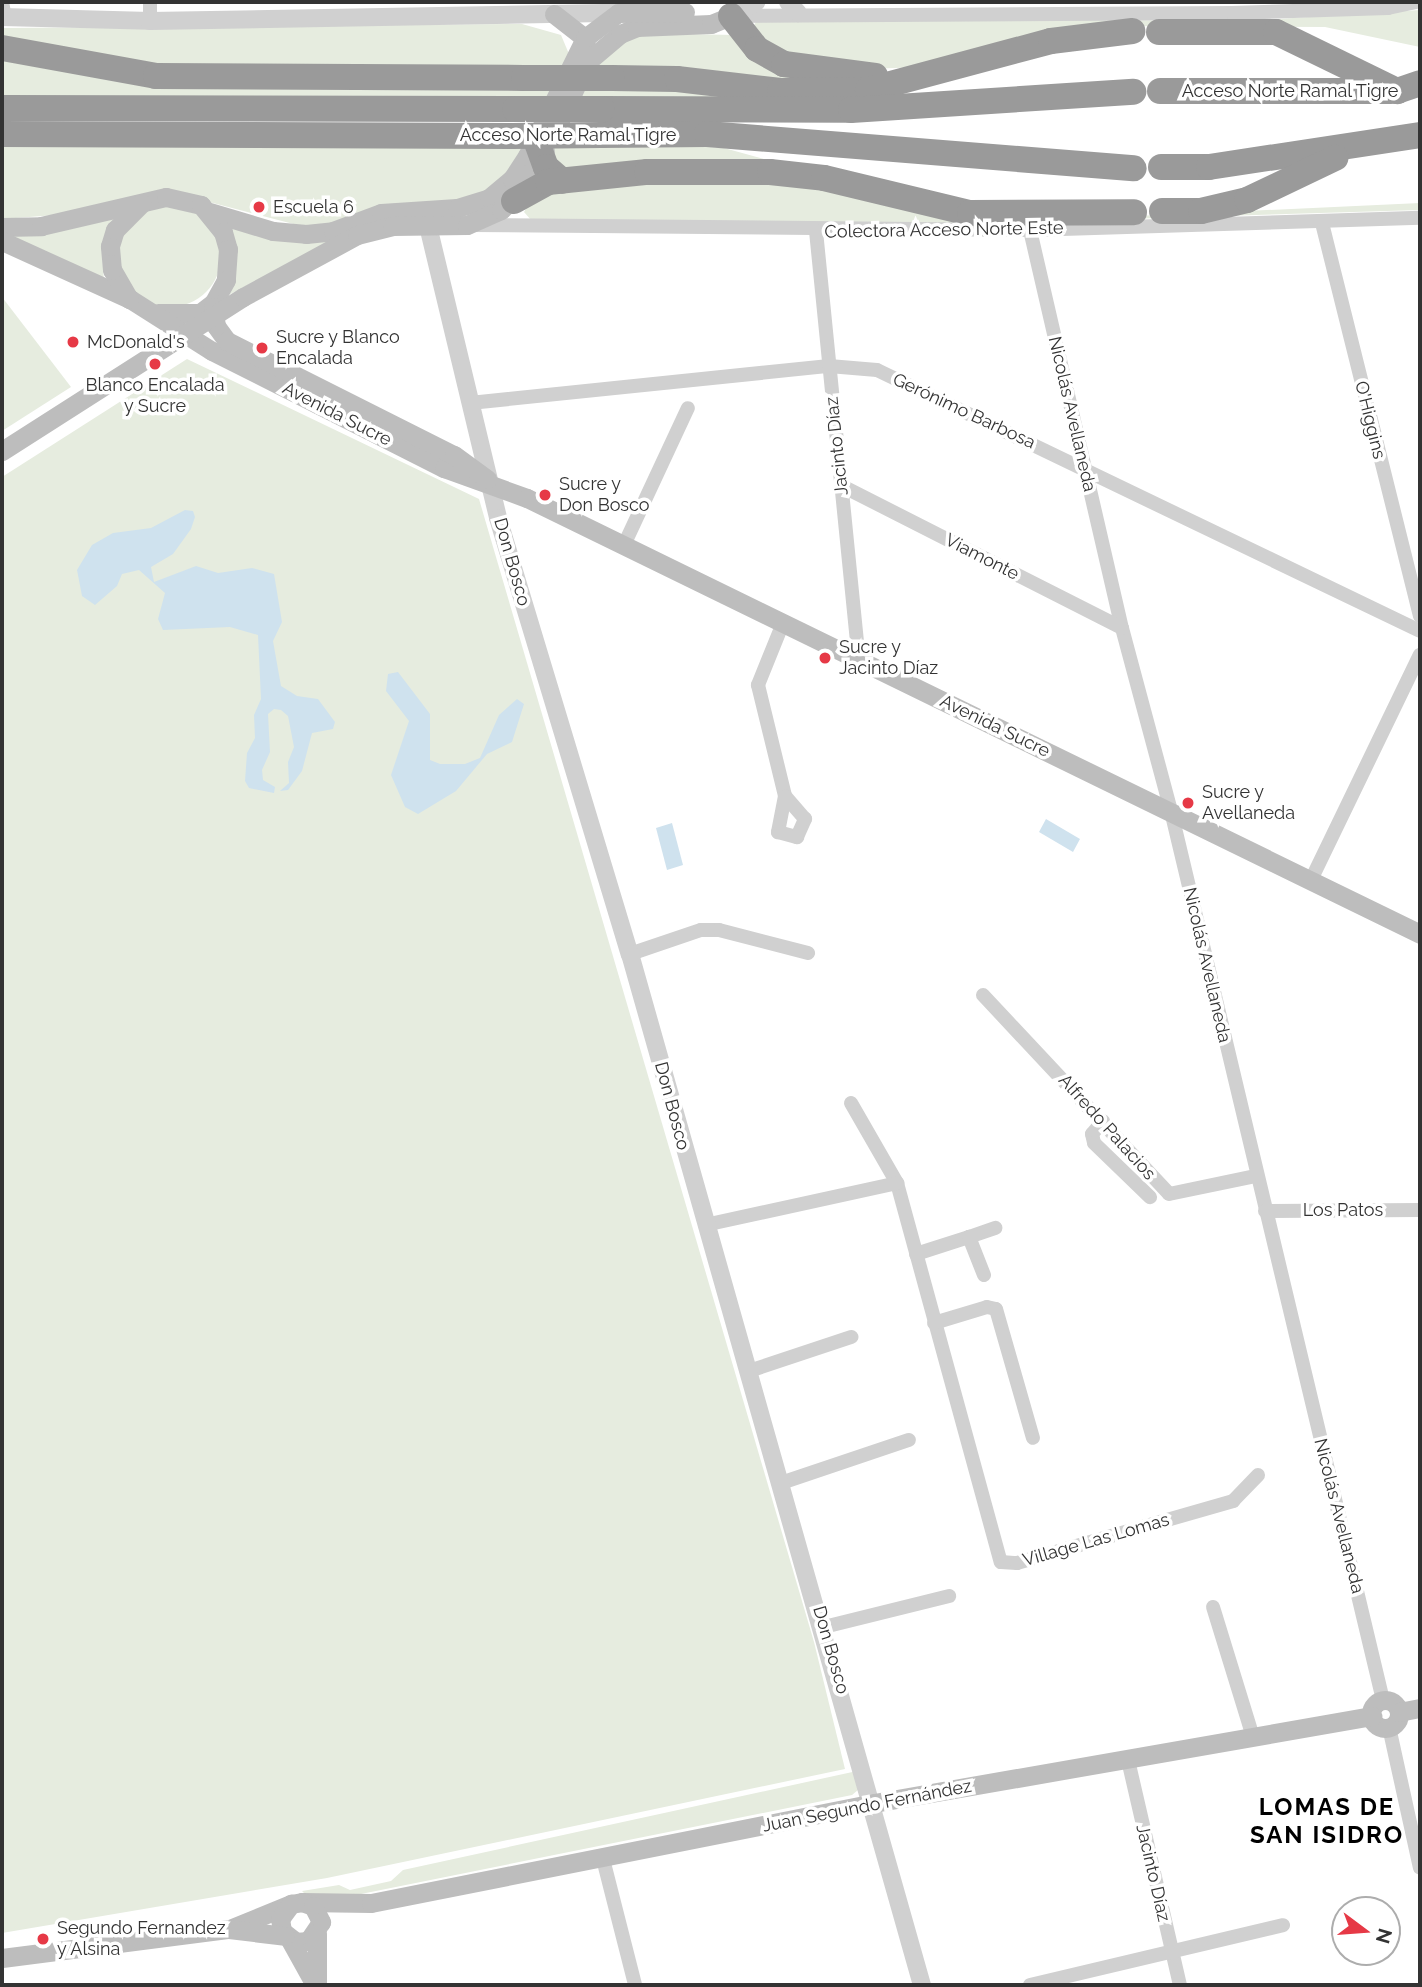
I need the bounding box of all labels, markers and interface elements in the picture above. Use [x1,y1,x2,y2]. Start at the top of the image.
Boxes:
street label: Acceso Norte Ramal Tigre [1181,80,1399,102]
street label: Acceso Norte Ramal Tigre [459,124,677,146]
place label: Escuela 6 [273,196,354,218]
marker: Escuela 6 [251,199,267,215]
street label: Colectora Acceso Norte Este [824,217,1064,243]
place label: Sucre y Blanco Encalada [276,327,401,370]
place label: McDonald's [87,331,185,353]
marker: McDonald's [65,334,81,350]
street label: Nicolás Avellaneda [1044,334,1100,494]
marker: Sucre y Blanco Encalada [254,340,270,356]
marker: Blanco Encalada y Sucre [147,356,163,372]
street label: Gerónimo Barbosa [889,368,1039,454]
place label: Blanco Encalada y Sucre [85,375,225,418]
street label: Avenida Sucre [279,377,395,451]
street label: O'Higgins [1350,379,1390,461]
street label: Jacinto Díaz [821,396,853,496]
place label: Sucre y Don Bosco [559,474,650,516]
marker: Sucre y Don Bosco [537,487,553,503]
street label: Don Bosco [489,515,535,609]
street label: Viamonte [941,529,1023,585]
place label: Sucre y Jacinto Díaz [839,637,938,680]
marker: Sucre y Jacinto Díaz [817,650,833,666]
street label: Avenida Sucre [937,690,1053,762]
place label: Sucre y Avellaneda [1202,782,1295,824]
marker: Sucre y Avellaneda [1180,795,1196,811]
street label: Nicolás Avellaneda [1179,885,1235,1045]
street label: Don Bosco [650,1059,694,1153]
street label: Alfredo Palacios [1054,1070,1160,1184]
street label: Los Patos [1303,1199,1383,1221]
street label: Nicolás Avellaneda [1309,1436,1369,1596]
street label: Village Las Lomas [1020,1509,1172,1571]
street label: Don Bosco [808,1603,854,1697]
street label: Juan Segundo Fernández [761,1775,973,1837]
district label: LOMAS DE SAN ISIDRO [1251,1793,1403,1849]
street label: Jacinto Díaz [1131,1822,1175,1924]
north arrow [1331,1896,1401,1966]
place label: Segundo Fernandez y Alsina [57,1918,225,1960]
text: N [1372,1926,1397,1946]
marker: Segundo Fernandez y Alsina [35,1931,51,1947]

